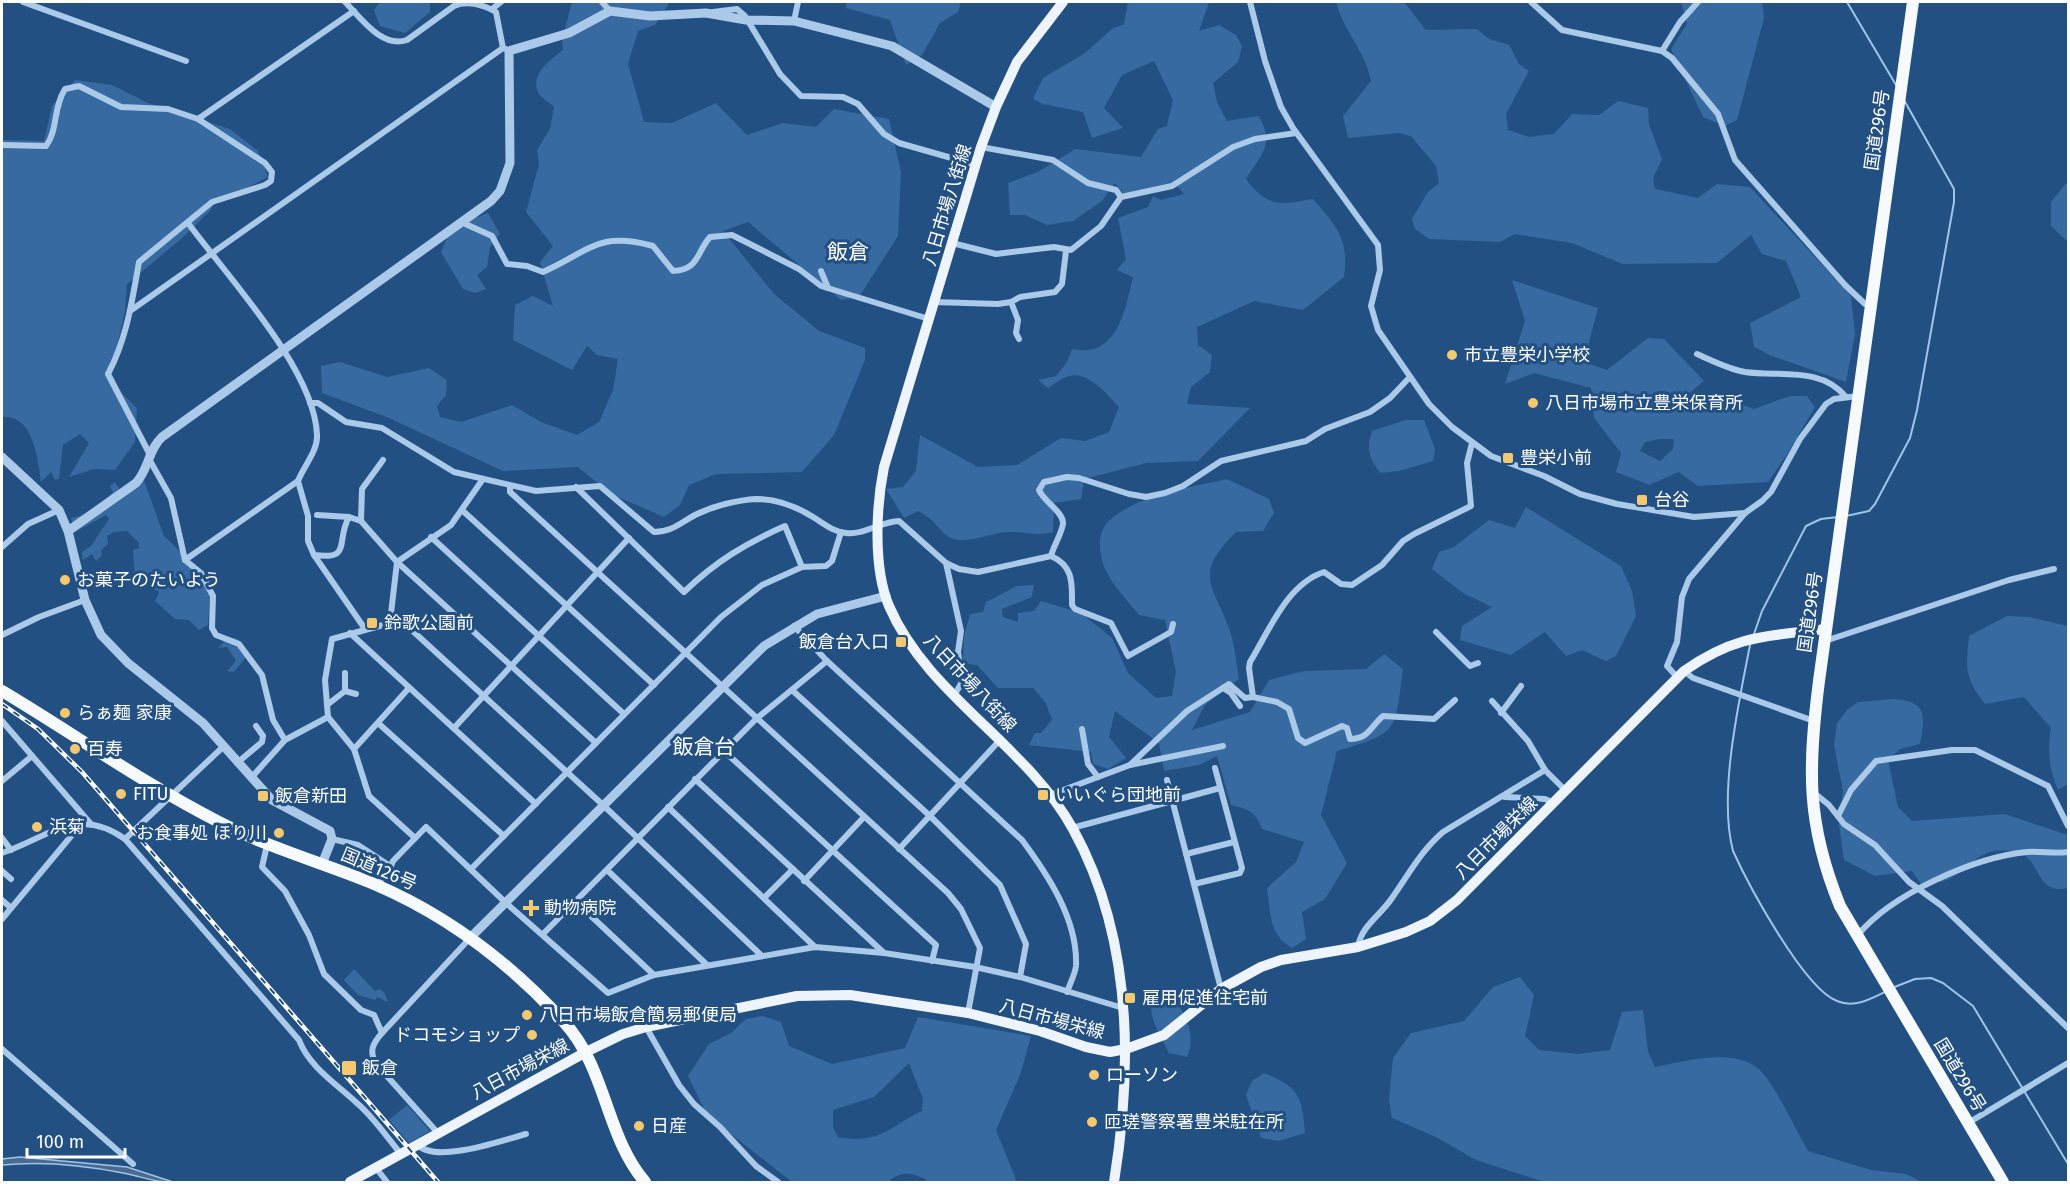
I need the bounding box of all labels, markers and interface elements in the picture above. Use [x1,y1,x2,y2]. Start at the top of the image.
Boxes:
street label: 国道296号 [1860,88,1894,172]
street label: 八日市場八街線 [918,142,976,268]
district label: 飯倉 [827,239,869,265]
place label: 市立豊栄小学校 [1464,344,1590,366]
marker: 市立豊栄小学校 [1445,348,1459,362]
place label: 八日市場市立豊栄保育所 [1545,392,1743,414]
marker: 八日市場市立豊栄保育所 [1526,396,1540,410]
place label: 豊栄小前 [1520,447,1592,469]
marker: 豊栄小前 [1501,451,1515,465]
place label: 台谷 [1654,489,1690,511]
marker: 台谷 [1635,493,1649,507]
place label: お菓子のたいよう [77,569,221,591]
street label: 国道296号 [1793,570,1827,654]
marker: お菓子のたいよう [58,573,72,587]
place label: 鈴歌公園前 [384,612,474,634]
marker: 鈴歌公園前 [365,616,379,630]
street label: 八日市場八街線 [919,629,1021,737]
place label: 飯倉台入口 [799,631,889,653]
marker: 飯倉台入口 [894,635,908,649]
place label: らぁ麺 家康 [77,702,172,724]
marker: らぁ麺 家康 [58,706,72,720]
district label: 飯倉台 [673,734,736,760]
place label: 百寿 [87,738,123,760]
marker: 百寿 [68,742,82,756]
place label: FITU [133,783,168,805]
place label: いいぐら団地前 [1055,784,1181,806]
place label: 飯倉新田 [275,785,347,807]
marker: FITU [114,787,128,801]
marker: いいぐら団地前 [1036,788,1050,802]
marker: 飯倉新田 [256,789,270,803]
street label: 八日市場栄線 [1450,792,1542,884]
place label: 浜菊 [49,816,85,838]
marker: 浜菊 [30,820,44,834]
place label: お食事処 ほり川 [136,822,267,844]
marker: お食事処 ほり川 [272,826,286,840]
street label: 国道126号 [338,843,420,895]
place label: 動物病院 [544,897,616,919]
marker: 動物病院 [522,899,540,917]
place label: 雇用促進住宅前 [1142,987,1268,1009]
marker: 雇用促進住宅前 [1123,991,1137,1005]
street label: 八日市場栄線 [997,994,1107,1044]
place label: 八日市場飯倉簡易郵便局 [539,1004,737,1026]
marker: 八日市場飯倉簡易郵便局 [520,1008,534,1022]
place label: ドコモショップ [394,1024,520,1046]
marker: ドコモショップ [525,1028,539,1042]
street label: 八日市場栄線 [467,1034,573,1104]
street label: 国道296号 [1930,1034,1990,1116]
place label: 飯倉 [362,1057,398,1079]
marker: 飯倉 [340,1059,358,1077]
place label: ローソン [1106,1064,1178,1086]
marker: ローソン [1087,1068,1101,1082]
place label: 匝瑳警察署豊栄駐在所 [1104,1111,1284,1133]
place label: 日産 [651,1115,687,1137]
marker: 匝瑳警察署豊栄駐在所 [1085,1115,1099,1129]
marker: 日産 [632,1119,646,1133]
scale bar [27,1121,124,1159]
text: 100 m [36,1131,84,1153]

